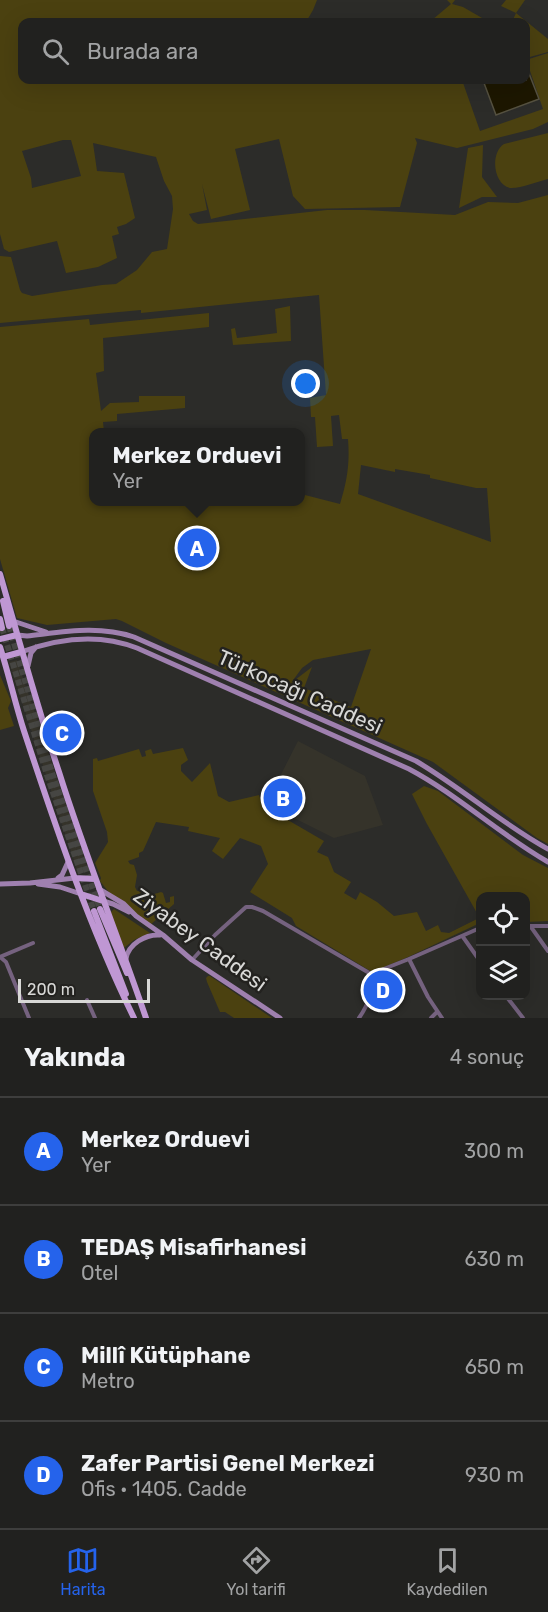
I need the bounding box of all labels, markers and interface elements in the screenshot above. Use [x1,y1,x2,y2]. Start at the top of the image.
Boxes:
search box [18,18,530,84]
icon: search [39,35,72,68]
text: Burada ara [87,38,198,65]
your location [291,369,320,398]
popup [89,428,305,506]
text: Merkez Orduevi [112,442,282,469]
text: Yer [112,469,143,493]
pin: A [178,526,216,570]
street label: Türkocağı Caddesi [214,644,386,739]
pin: C [42,710,82,756]
pin: B [264,776,302,820]
street label: Ziyabey Caddesi [129,883,272,996]
map controls [476,892,530,1000]
button: locate [476,892,530,946]
button: layers [476,946,530,1000]
pin: D [364,968,403,1012]
scale bar [18,976,150,1004]
text: 200 m [27,980,75,999]
text: Yakında [24,1042,126,1073]
text: 4 sonuç [450,1045,524,1069]
text: Merkez Orduevi [81,1126,250,1153]
text: A [36,1139,51,1163]
text: 300 m [464,1139,524,1163]
text: Yer [81,1153,111,1177]
text: TEDAŞ Misafirhanesi [81,1234,307,1261]
text: B [36,1247,51,1271]
text: 630 m [465,1247,524,1271]
text: Otel [81,1261,118,1285]
text: Millî Kütüphane [81,1342,251,1369]
text: C [36,1355,51,1379]
text: 650 m [465,1355,524,1379]
text: Metro [81,1369,135,1393]
text: Zafer Partisi Genel Merkezi [81,1450,375,1477]
text: D [36,1463,51,1487]
text: 930 m [465,1463,524,1487]
text: Ofis · 1405. Cadde [81,1477,247,1501]
tab: Harita [60,1544,106,1599]
tab: Yol tarifi [226,1544,286,1599]
tab: Kaydedilen [407,1544,488,1599]

